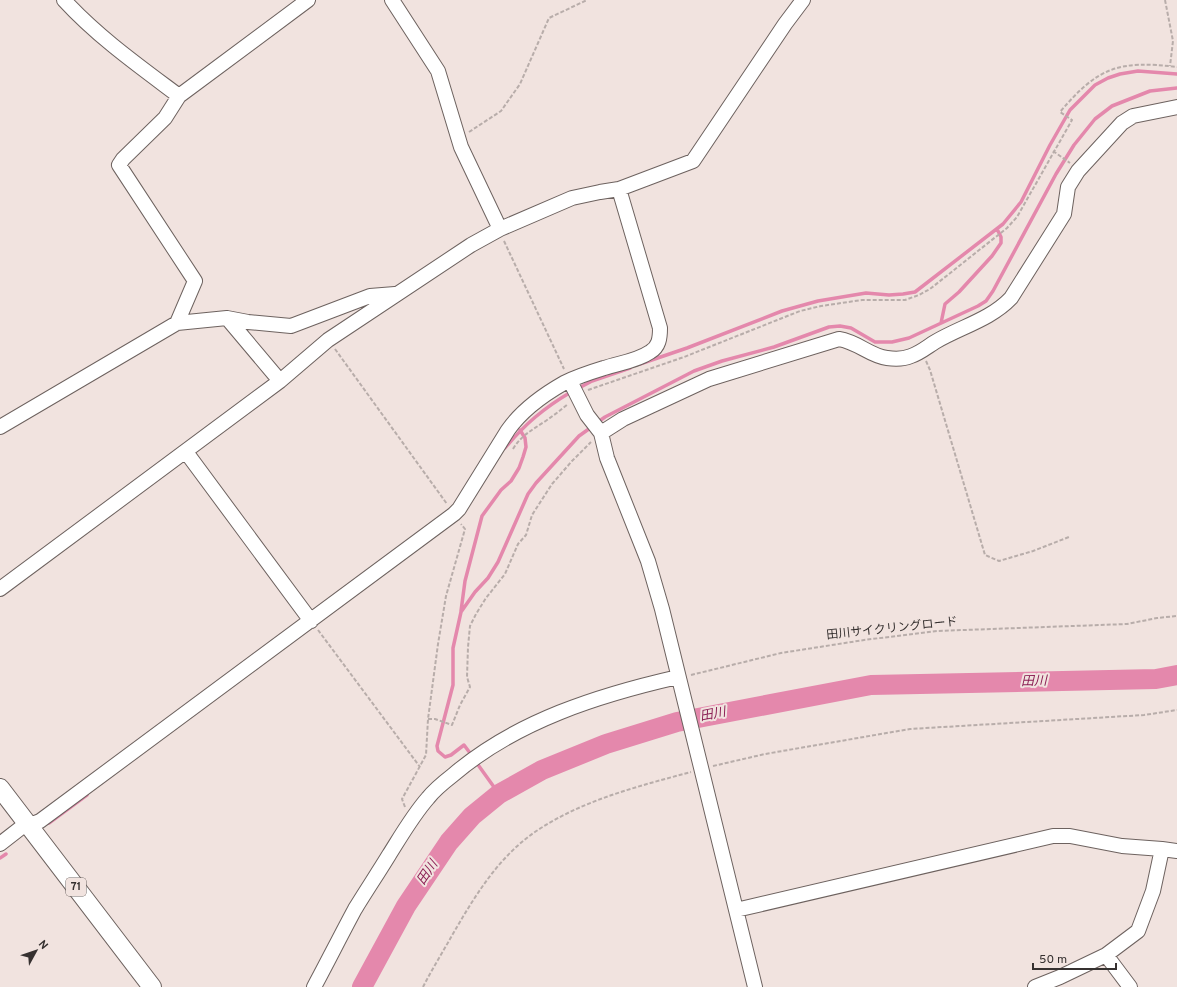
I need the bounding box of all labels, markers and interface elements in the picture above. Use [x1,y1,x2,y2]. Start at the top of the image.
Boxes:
street label: 田川サイクリングロード [826,614,958,644]
water label: 田川 [1021,674,1049,690]
water label: 田川 [699,704,729,725]
water label: 田川 [414,856,443,888]
road number: 71 [66,878,86,896]
north arrow [16,931,56,971]
text: N [35,938,51,953]
scale bar [1033,945,1116,971]
text: 50 m [1039,952,1067,968]

